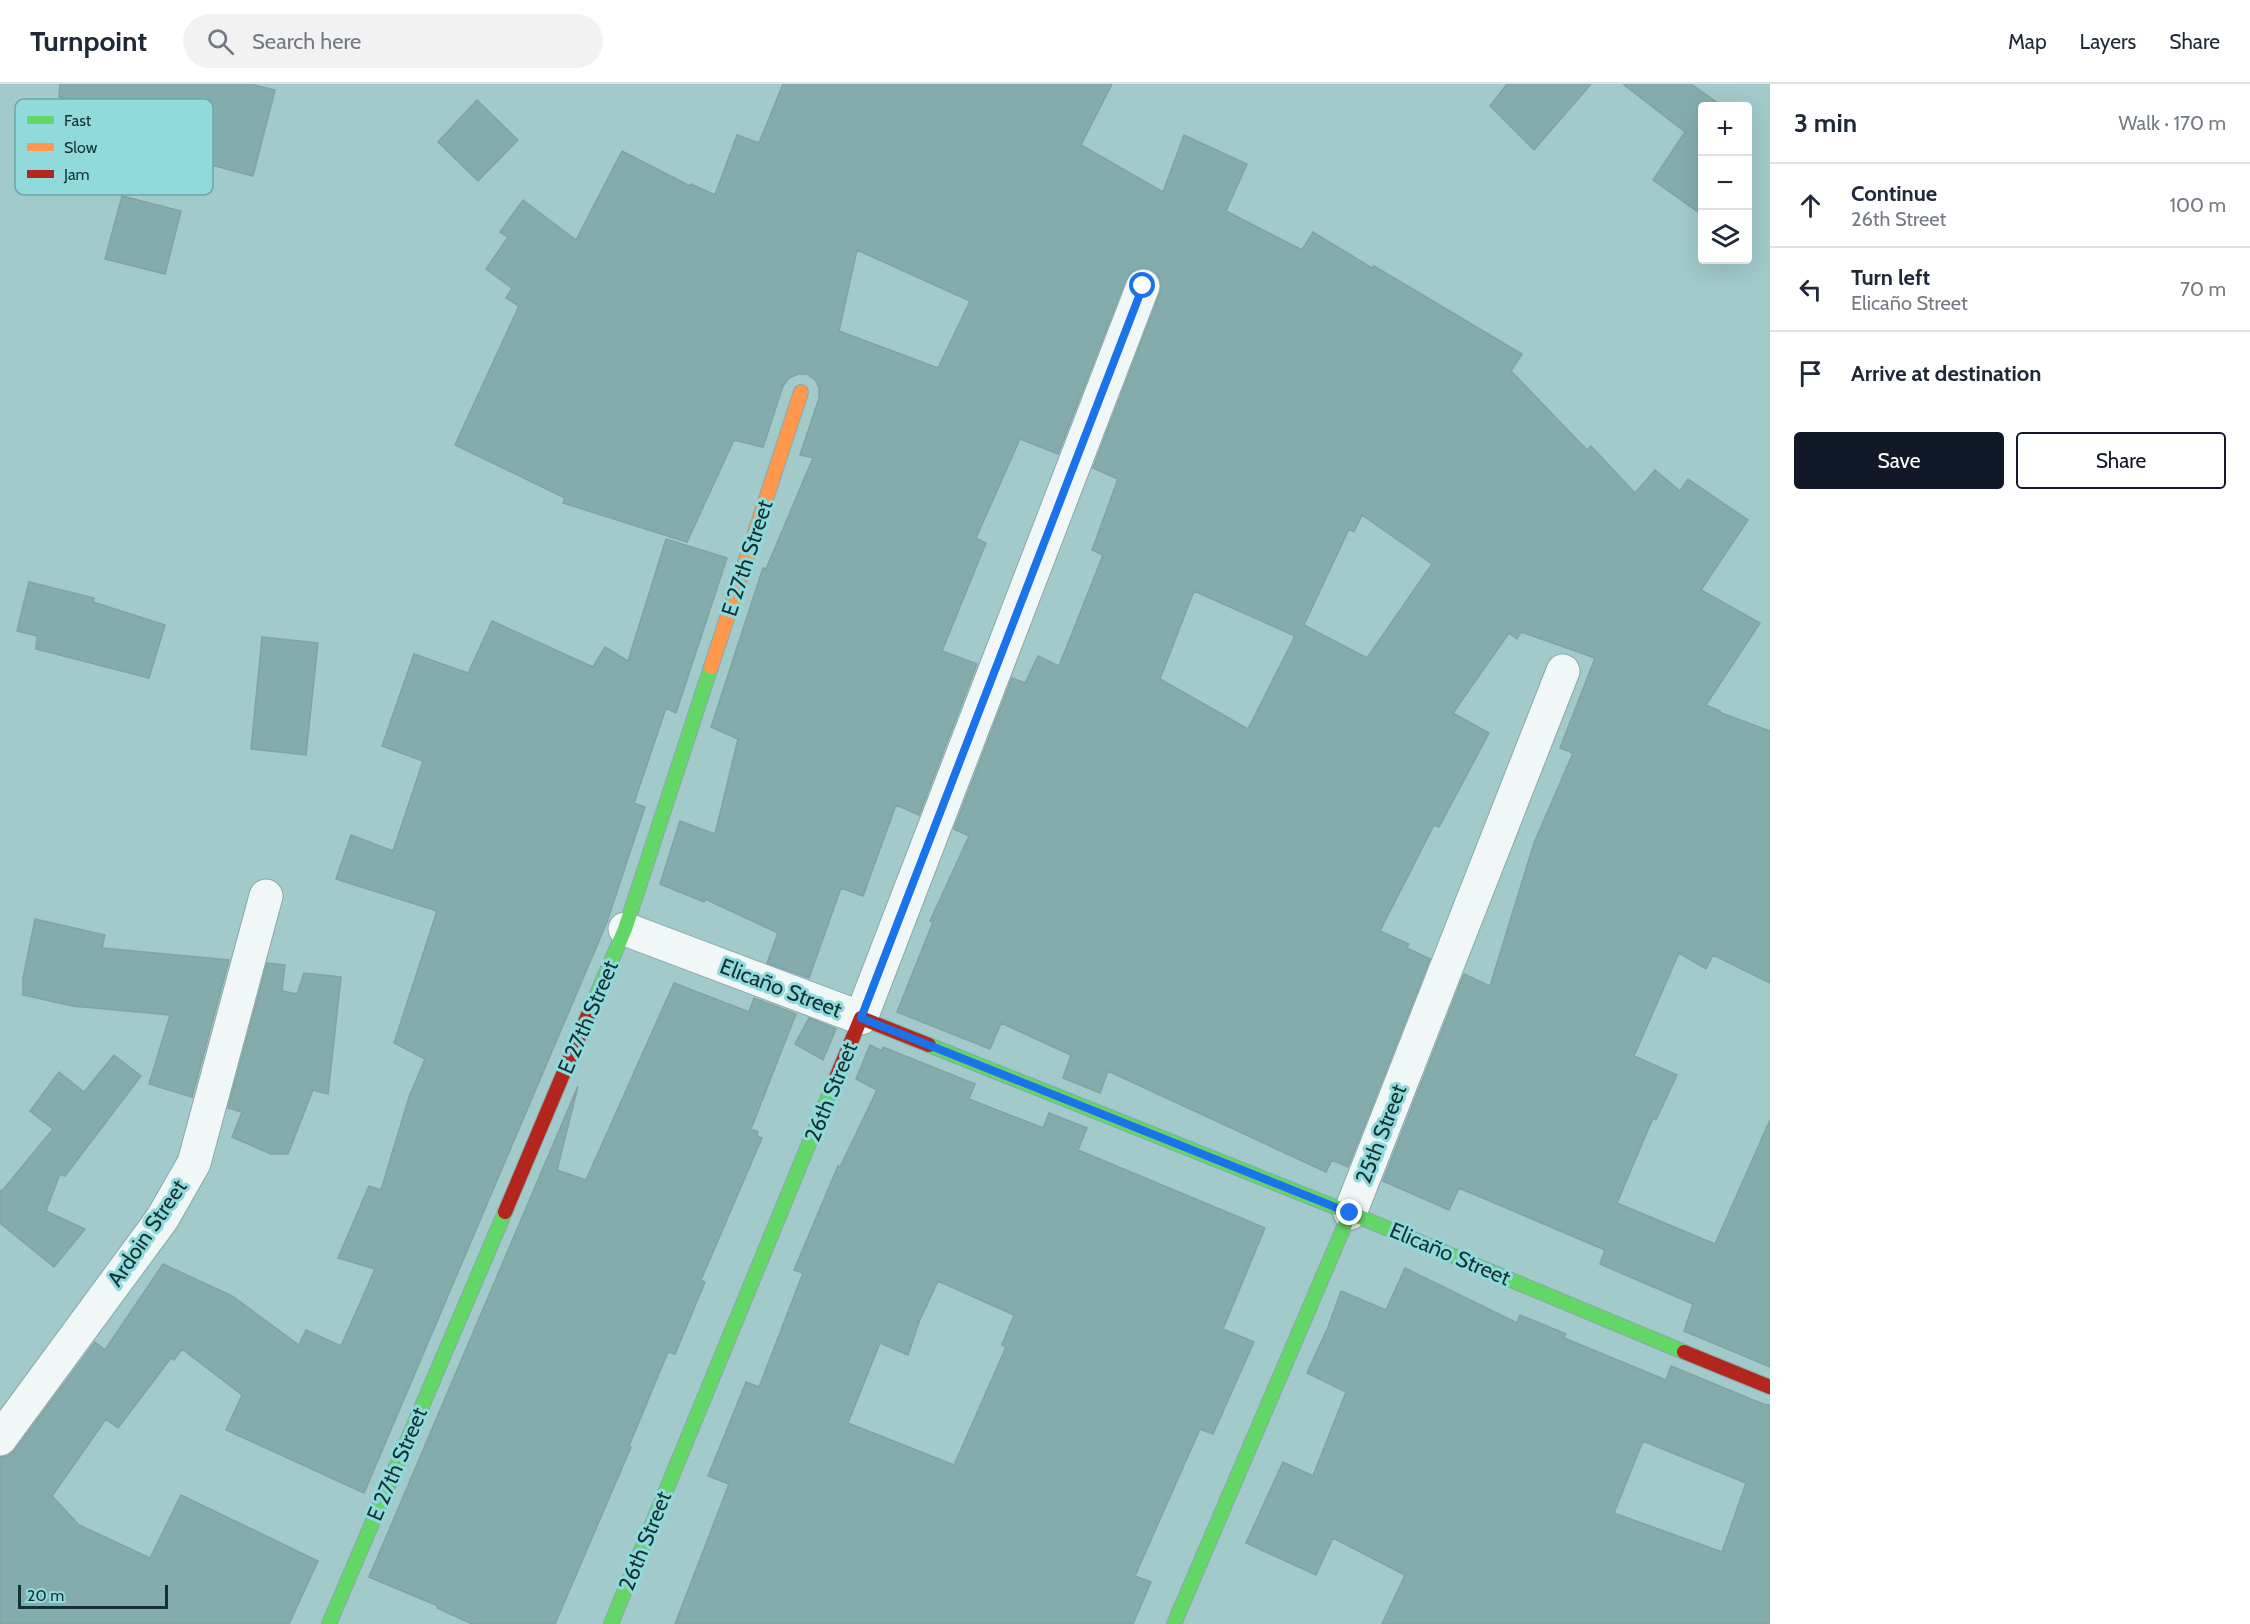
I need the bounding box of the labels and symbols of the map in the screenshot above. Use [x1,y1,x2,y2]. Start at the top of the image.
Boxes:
legend [15,99,213,195]
text: Fast [64,111,92,130]
text: Slow [64,138,98,157]
text: Jam [63,165,90,184]
route start [1129,272,1155,298]
street label: E 27th Street [716,496,779,620]
street label: Elicaño Street [716,952,846,1024]
street label: E 27th Street [552,956,624,1078]
street label: 26th Street [799,1038,863,1146]
street label: 25th Street [1350,1080,1412,1188]
street label: Ardoin Street [101,1174,193,1292]
route end [1336,1199,1362,1225]
street label: Elicaño Street [1386,1216,1515,1292]
street label: E 27th Street [361,1403,433,1525]
street label: 26th Street [613,1487,677,1595]
scale bar [18,1582,168,1610]

